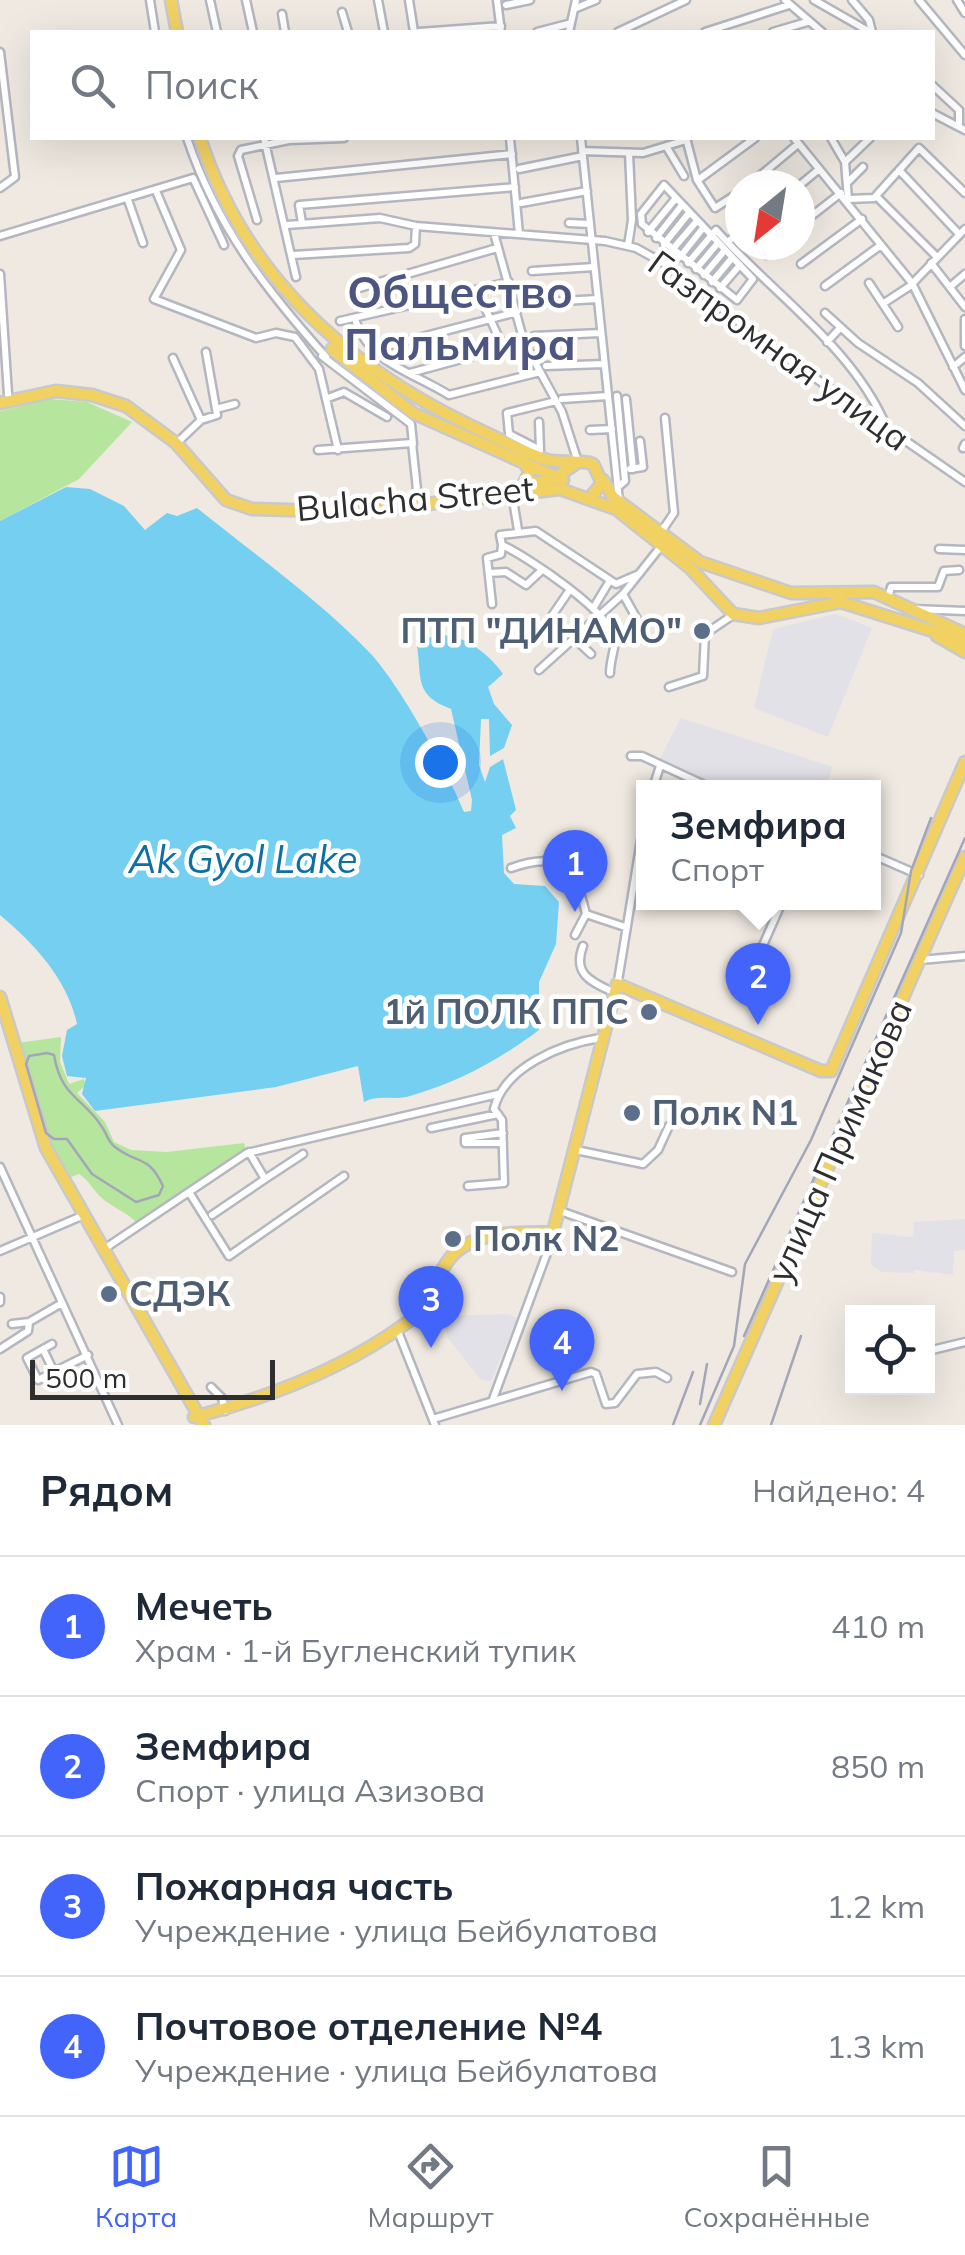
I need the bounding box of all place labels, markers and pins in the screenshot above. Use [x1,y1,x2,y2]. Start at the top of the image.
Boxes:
place label: ПТП "ДИНАМО" [401,608,682,652]
marker: ПТП "ДИНАМО" [691,620,713,642]
pin: 1 [542,830,608,912]
pin: 2 [726,942,790,1025]
place label: 1й ПОЛК ППС [384,989,629,1033]
marker: 1й ПОЛК ППС [638,1001,660,1023]
place label: Полк N1 [652,1090,798,1134]
marker: Полк N1 [621,1102,643,1124]
place label: Полк N2 [473,1216,619,1260]
marker: Полк N2 [442,1228,464,1250]
pin: 3 [398,1266,464,1348]
place label: СДЭК [129,1271,231,1315]
marker: СДЭК [98,1283,120,1305]
pin: 4 [530,1308,594,1391]

